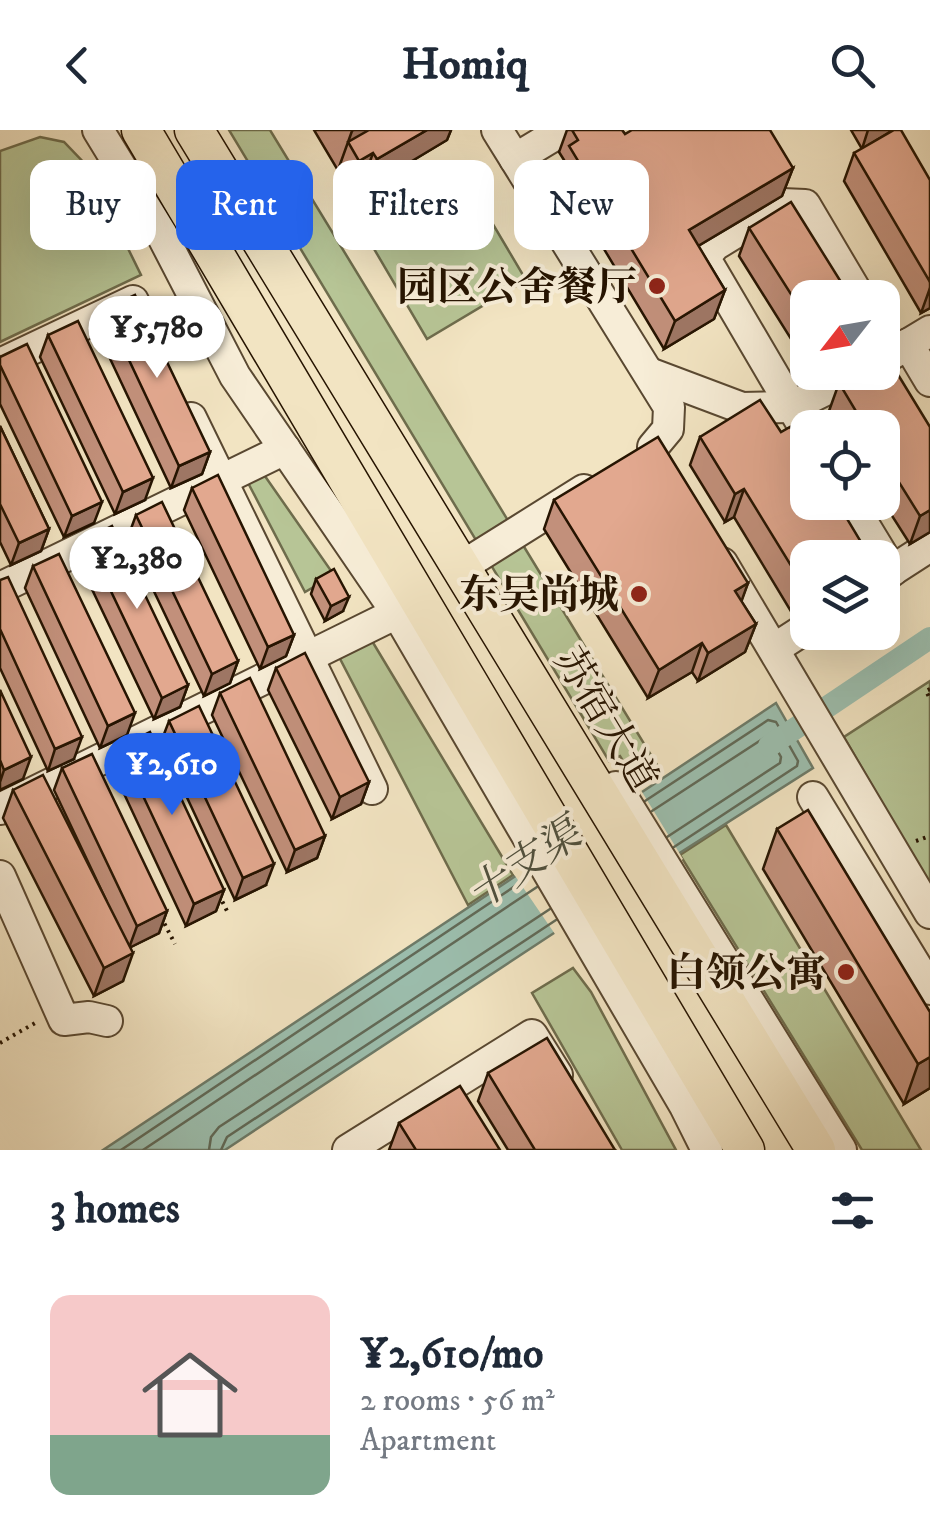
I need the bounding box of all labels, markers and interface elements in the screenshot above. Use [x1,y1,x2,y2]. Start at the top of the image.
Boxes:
text: Homiq [402,37,528,93]
icon: back [50,38,105,93]
icon: search [825,38,880,93]
chip: Buy [30,160,156,250]
chip: Rent [176,160,313,250]
chip: Filters [333,160,494,250]
chip: New [514,160,649,250]
place label: 园区公舍餐厅 [397,264,637,314]
marker: 园区公舍餐厅 [646,275,668,297]
north arrow [790,280,900,390]
map controls [790,280,900,650]
pin: ¥5,780 [76,296,238,381]
text: ¥5,780 [110,308,204,348]
button: locate [790,410,900,520]
pin: ¥2,380 [56,527,218,612]
text: ¥2,380 [91,539,183,579]
button: layers [790,540,900,650]
place label: 东吴尚城 [459,572,619,622]
marker: 东吴尚城 [628,583,650,605]
street label: 苏宿大道 [542,639,667,802]
pin: ¥2,610 [91,733,253,818]
text: ¥2,610 [126,745,218,785]
water label: 十支渠 [458,806,596,922]
place label: 白领公寓 [666,950,826,1000]
marker: 白领公寓 [835,961,857,983]
icon: filters [825,1183,880,1238]
text: 3 homes [50,1184,180,1236]
text: ¥2,610/mo [360,1329,543,1381]
icon: home [130,1335,250,1455]
text: 2 rooms · 56 m² [360,1381,555,1421]
text: Apartment [360,1421,496,1461]

